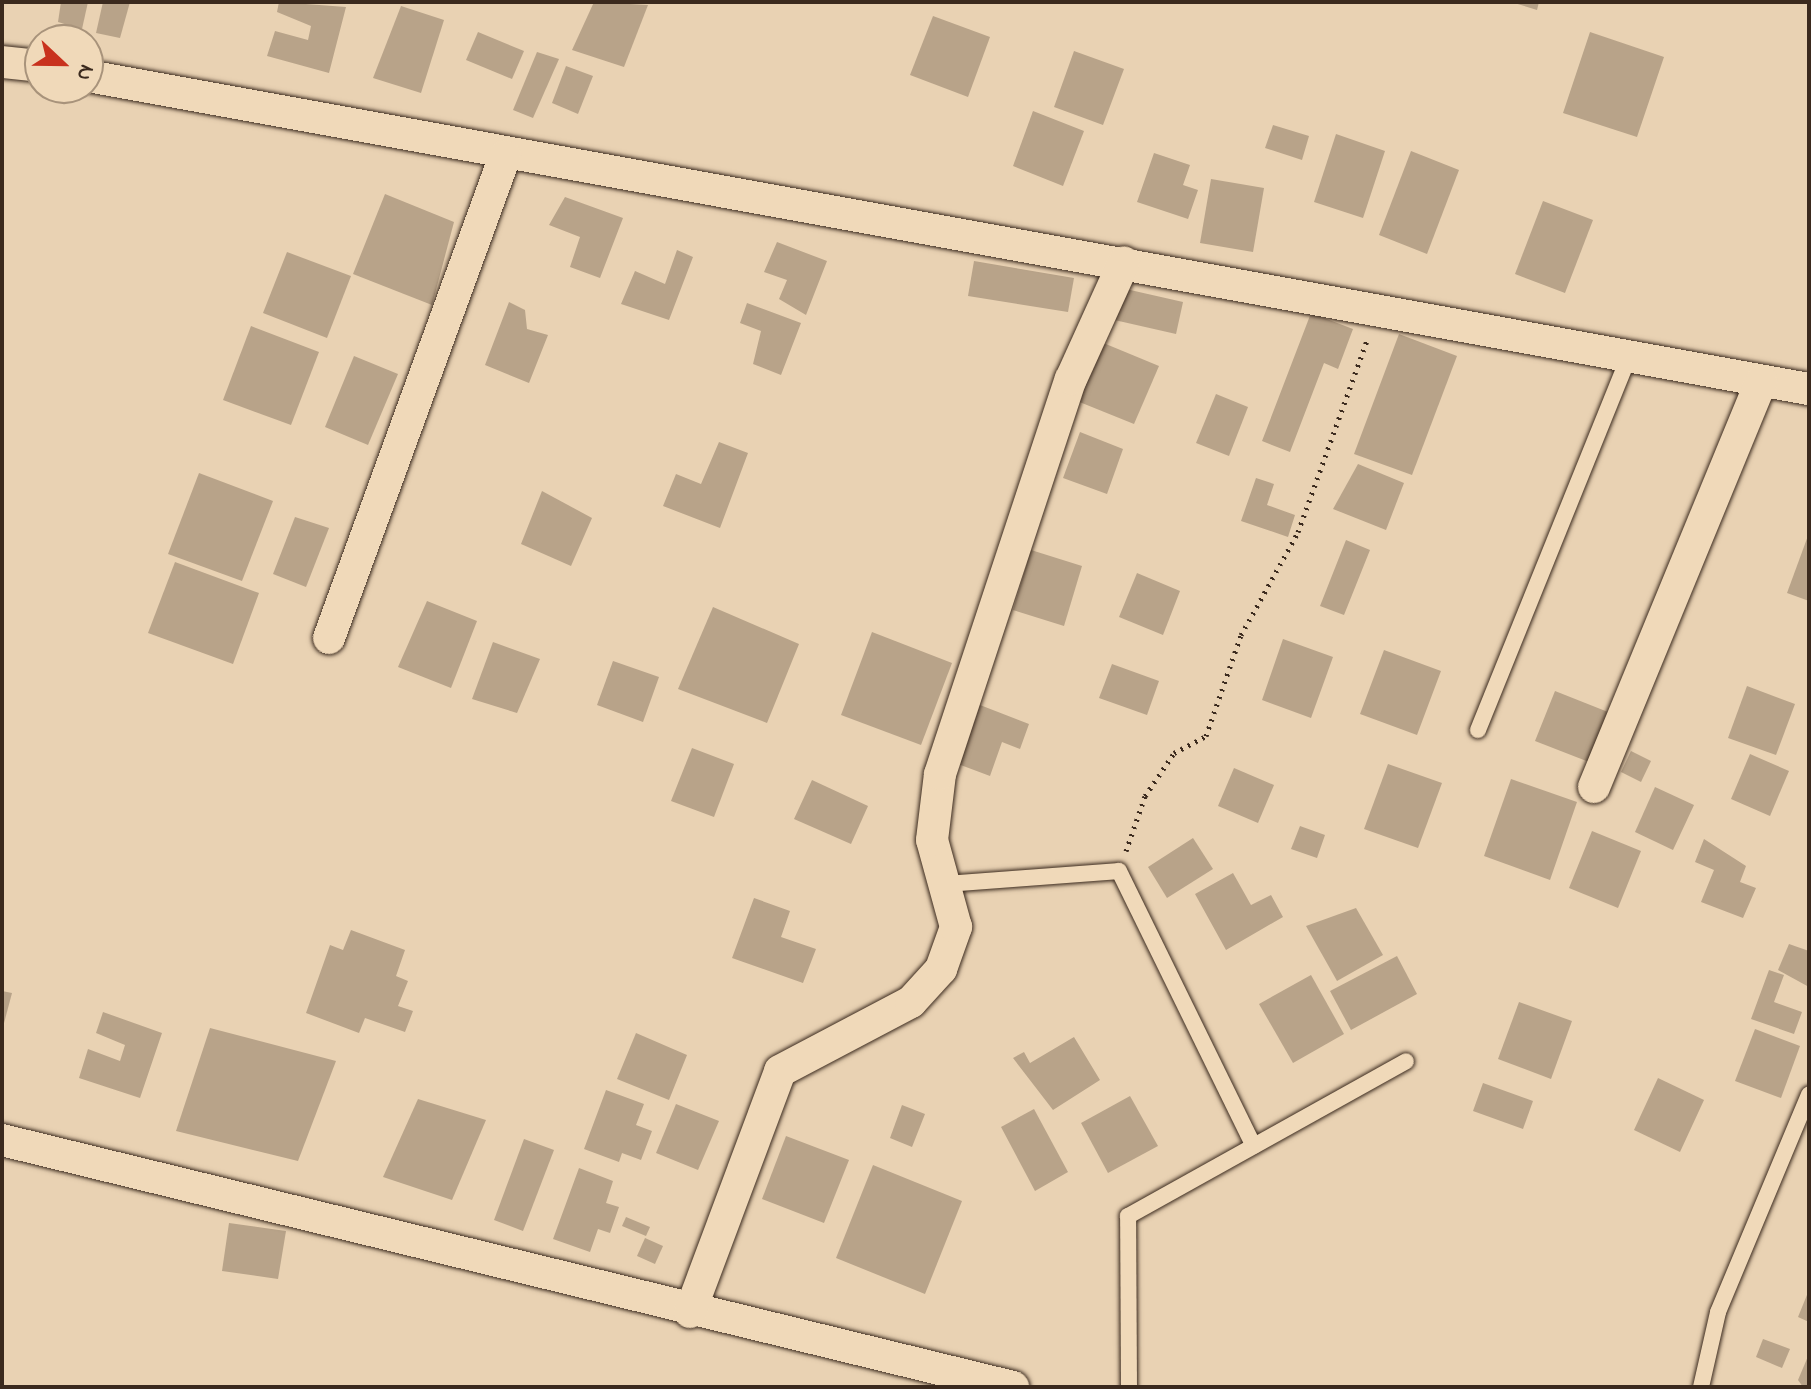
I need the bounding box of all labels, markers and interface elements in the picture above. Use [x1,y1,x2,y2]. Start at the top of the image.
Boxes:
north arrow [24,24,104,104]
text: N [67,59,102,85]

